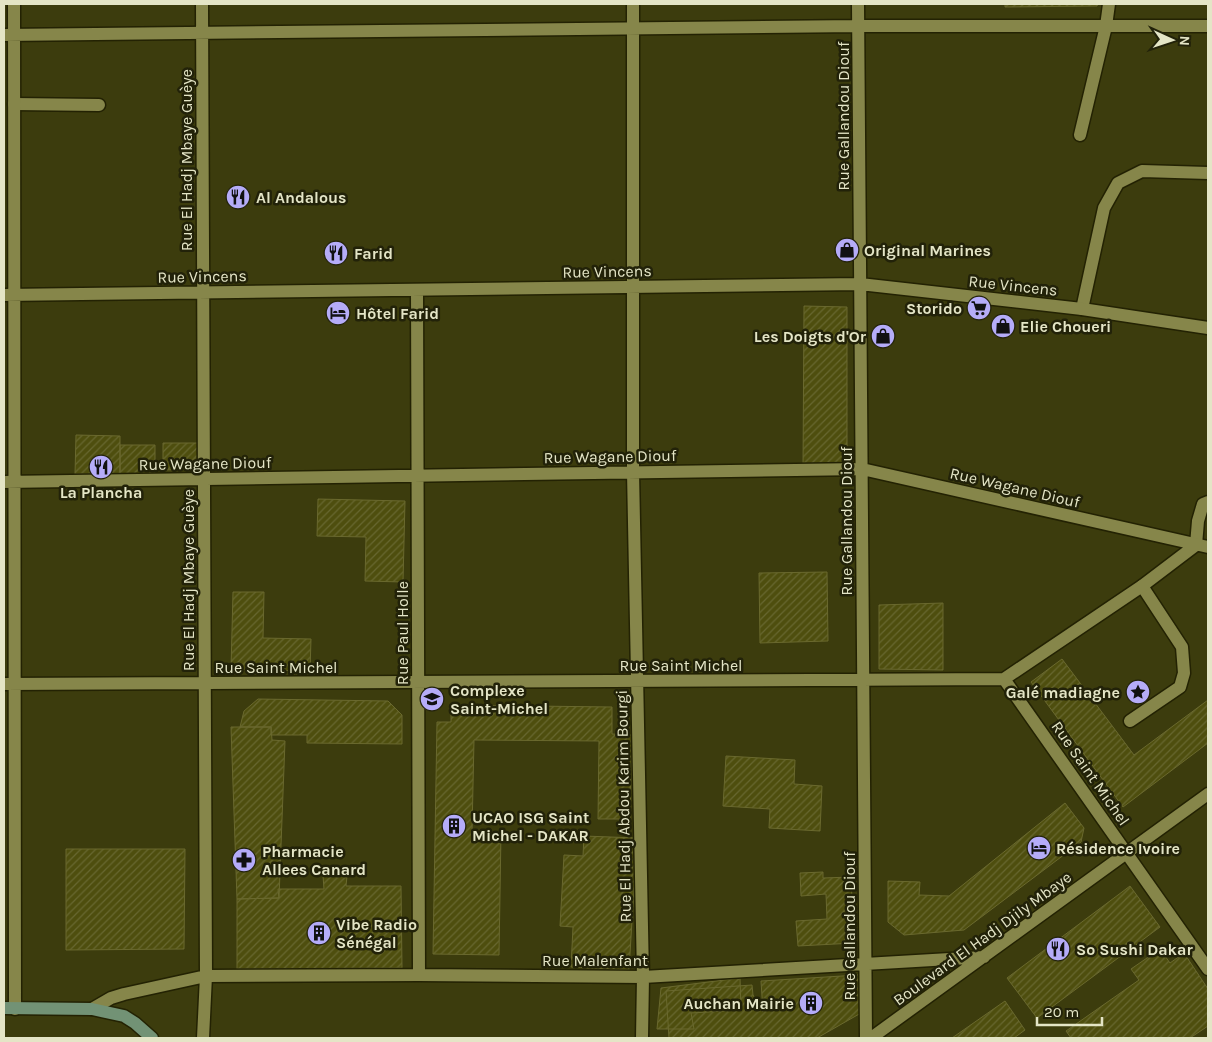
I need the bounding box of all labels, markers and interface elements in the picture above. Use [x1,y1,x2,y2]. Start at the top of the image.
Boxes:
north arrow [1147,15,1197,65]
text: N [1176,35,1193,46]
street label: Rue Gallandou Diouf [834,41,853,191]
street label: Rue El Hadj Mbaye Guèye [177,69,196,251]
restaurant icon: Al Andalous [225,184,251,210]
place label: Al Andalous [256,188,347,207]
shop icon: Original Marines [834,237,860,263]
restaurant icon: Farid [323,240,349,266]
place label: Original Marines [864,241,991,260]
place label: Farid [354,244,393,263]
street label: Rue Vincens [562,261,652,282]
street label: Rue Vincens [157,266,247,287]
street label: Rue Vincens [967,271,1058,300]
supermarket icon: Storido [966,295,992,321]
place label: Storido [906,299,962,318]
hotel icon: Hôtel Farid [325,300,351,326]
place label: Hôtel Farid [356,304,439,323]
shop icon: Elie Choueri [990,313,1016,339]
place label: Elie Choueri [1020,317,1111,336]
shop icon: Les Doigts d'Or [870,323,896,349]
place label: Les Doigts d'Or [754,327,867,346]
street label: Rue Wagane Diouf [543,446,677,467]
street label: Rue Gallandou Diouf [837,446,856,596]
street label: Rue Wagane Diouf [138,453,272,474]
restaurant icon: La Plancha [88,454,114,480]
street label: Rue Wagane Diouf [948,463,1082,512]
place label: La Plancha [60,483,142,502]
street label: Rue El Hadj Mbaye Guèye [179,489,198,671]
street label: Rue Paul Holle [393,581,412,685]
street label: Rue Saint Michel [619,656,743,675]
street label: Rue Saint Michel [214,658,338,677]
place icon: Galé madiagne [1125,679,1151,705]
place label: Complexe Saint-Michel [450,681,548,718]
place label: Galé madiagne [1006,683,1120,702]
school or university icon: Complexe Saint-Michel [419,686,445,712]
street label: Rue El Hadj Abdou Karim Bourgi [612,690,635,922]
street label: Rue Saint Michel [1047,717,1134,829]
place label: UCAO ISG Saint Michel - DAKAR [472,808,589,845]
building icon: UCAO ISG Saint Michel - DAKAR [441,813,467,839]
hotel icon: Résidence Ivoire [1026,835,1052,861]
place label: Résidence Ivoire [1056,839,1180,858]
place label: Pharmacie Allees Canard [262,842,366,879]
pharmacy icon: Pharmacie Allees Canard [231,847,257,873]
street label: Rue Gallandou Diouf [840,851,859,1001]
street label: Boulevard El Hadj Djily Mbaye [889,867,1075,1009]
place label: Vibe Radio Sénégal [336,915,417,952]
building icon: Vibe Radio Sénégal [306,920,332,946]
restaurant icon: So Sushi Dakar [1045,936,1071,962]
place label: So Sushi Dakar [1076,940,1193,959]
street label: Rue Malenfant [542,951,648,970]
building icon: Auchan Mairie [798,990,824,1016]
place label: Auchan Mairie [684,994,794,1013]
scale bar [1037,994,1102,1026]
text: 20 m [1044,1003,1079,1021]

